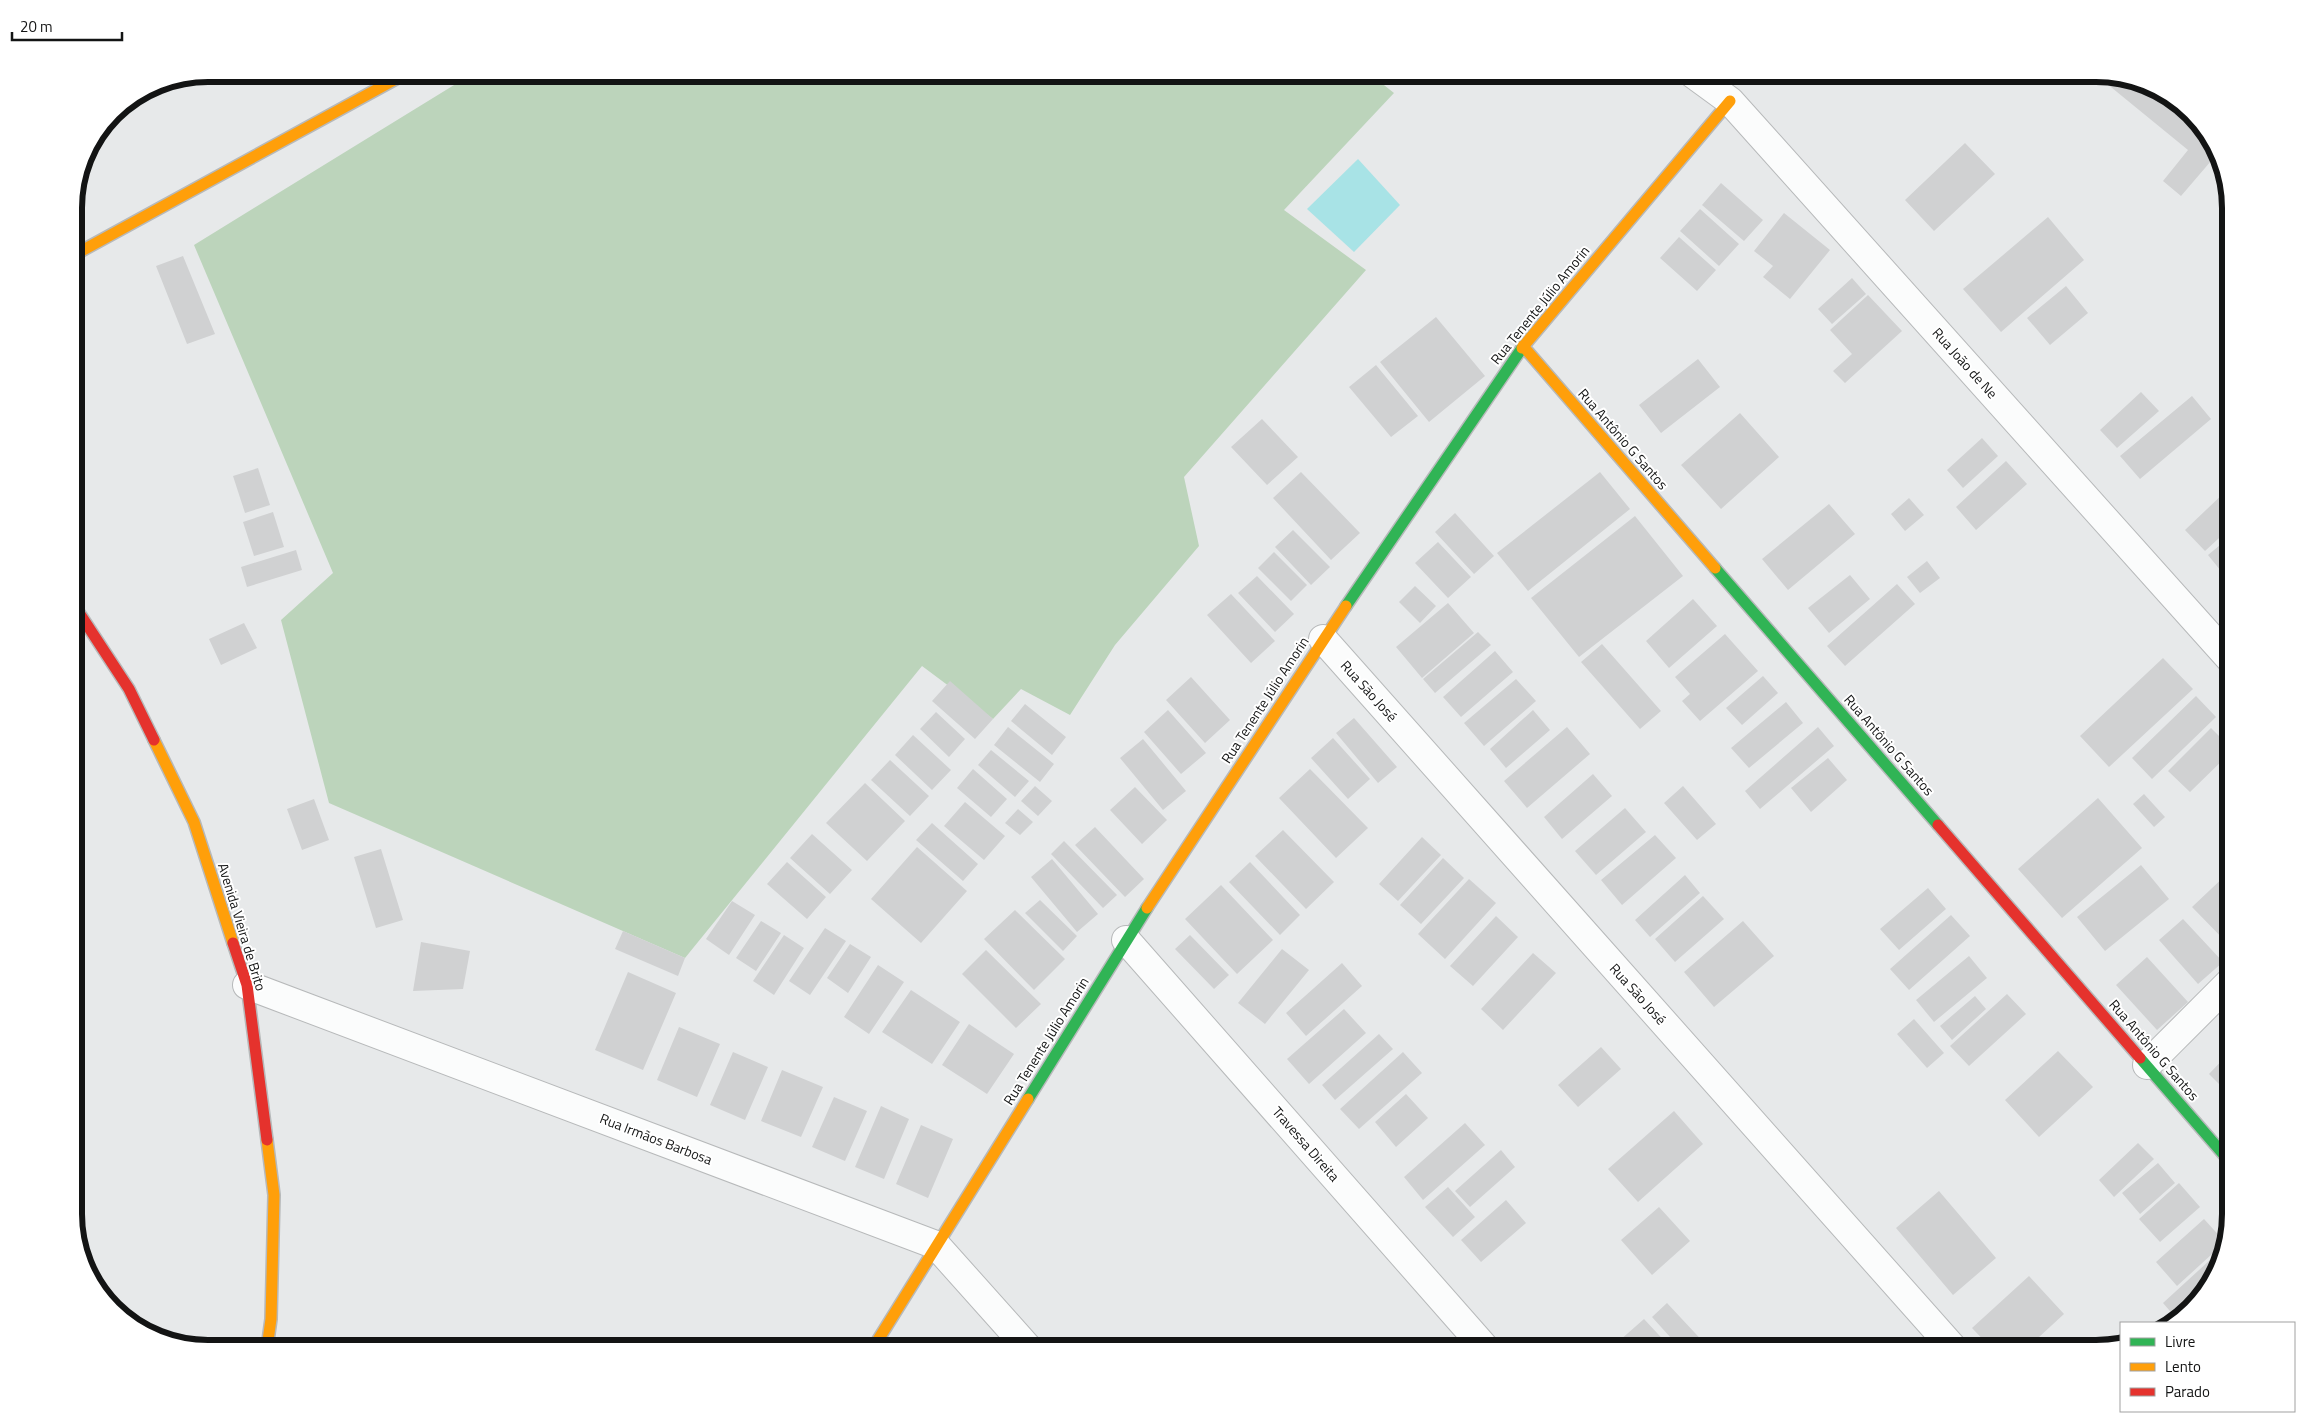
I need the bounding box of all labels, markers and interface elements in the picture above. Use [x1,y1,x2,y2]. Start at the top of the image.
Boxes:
scale bar [12,10,122,42]
text: 20 m [20,15,53,38]
street label: Rua Tenente Júlio Amorin [1485,241,1594,369]
street label: Rua João de Ne [1928,323,2003,403]
street label: Rua Antônio G Santos [1574,384,1673,494]
street label: Rua Tenente Júlio Amorin [1216,632,1314,767]
street label: Rua São José [1336,655,1403,726]
street label: Rua Antônio G Santos [1840,690,1939,800]
street label: Avenida Vieira de Brito [213,860,272,993]
street label: Rua São José [1605,958,1672,1029]
street label: Rua Tenente Júlio Amorin [998,973,1094,1109]
street label: Rua Antônio G Santos [2105,995,2204,1105]
street label: Travessa Direita [1268,1101,1345,1186]
street label: Rua Irmãos Barbosa [597,1107,715,1170]
legend [2120,1322,2295,1412]
text: Livre [2165,1330,2195,1353]
text: Lento [2165,1355,2201,1378]
text: Parado [2165,1380,2210,1403]

